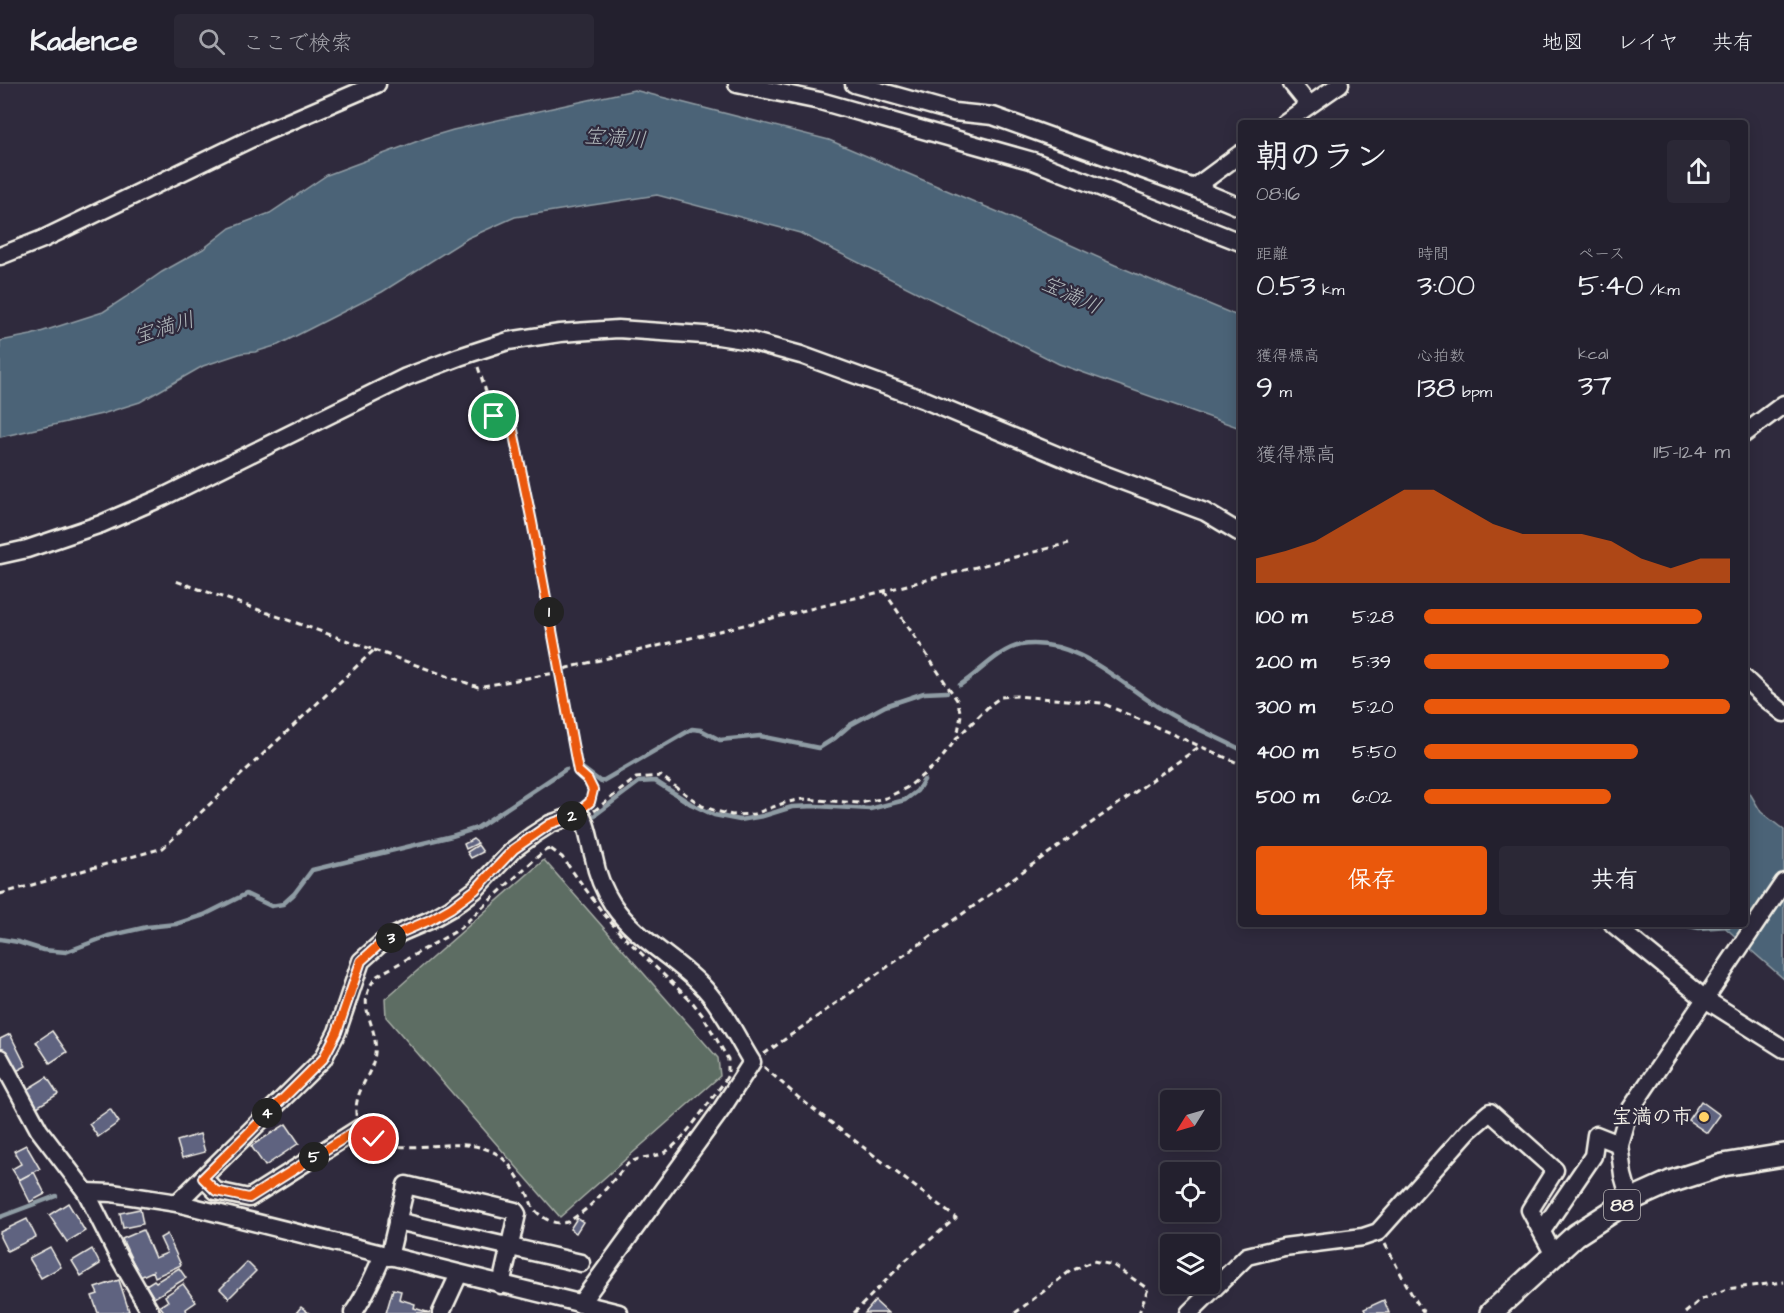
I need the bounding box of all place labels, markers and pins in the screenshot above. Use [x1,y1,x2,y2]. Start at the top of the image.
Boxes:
pin [468,390,519,441]
pin: 1 [534,597,564,627]
pin: 2 [557,801,587,831]
pin: 3 [376,923,406,953]
pin: 4 [252,1098,282,1128]
place label: 宝満の市 [1612,1103,1692,1131]
marker: 宝満の市 [1697,1110,1711,1124]
pin [348,1113,399,1164]
pin: 5 [299,1142,329,1172]

